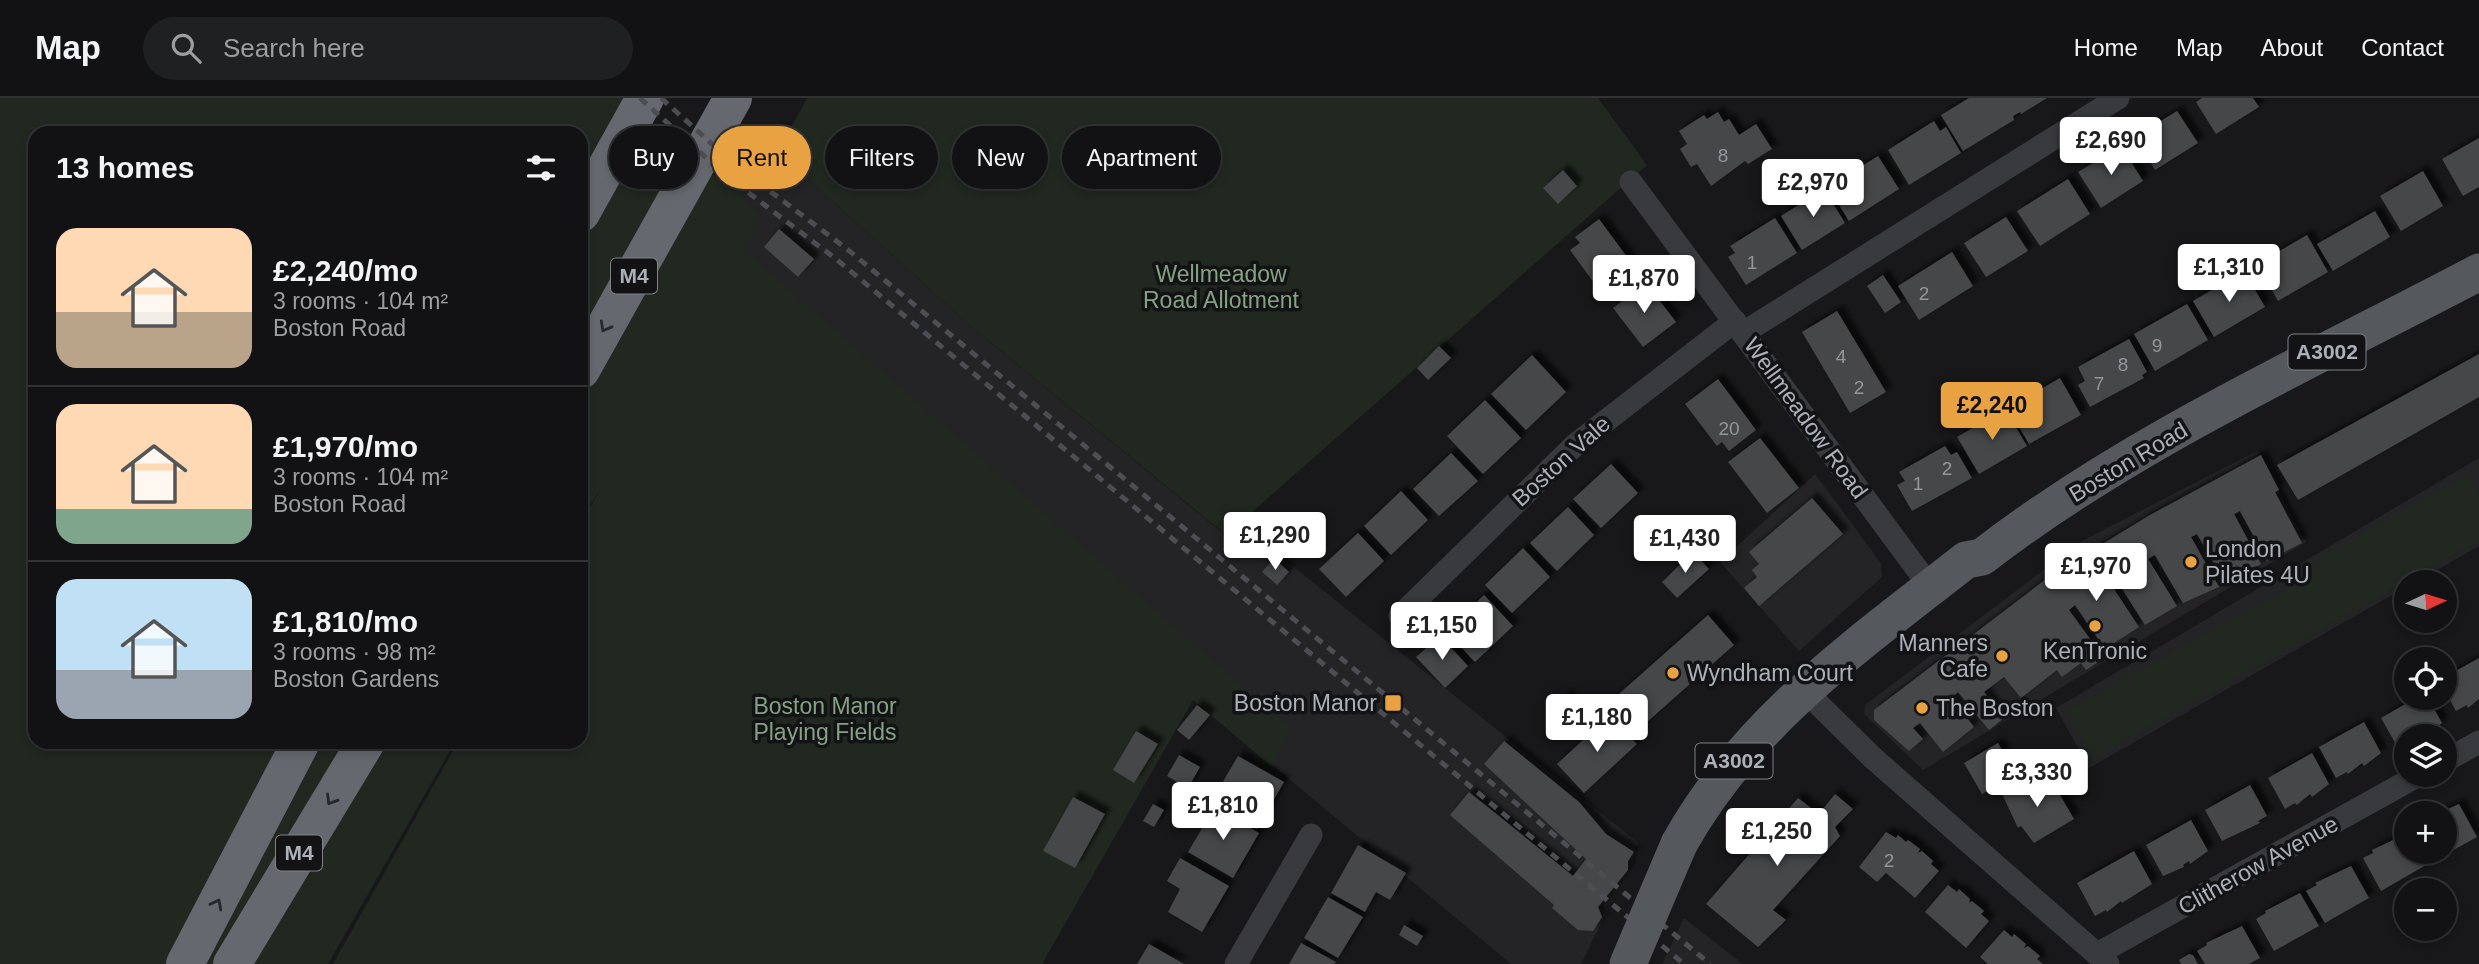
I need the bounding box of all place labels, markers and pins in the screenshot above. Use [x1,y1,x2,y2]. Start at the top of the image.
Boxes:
pin: £2,690 [2054,118,2168,177]
pin: £2,970 [1756,159,1870,219]
pin: £1,310 [2172,244,2286,304]
pin: £1,870 [1587,256,1701,315]
pin: £2,240 [1935,382,2049,442]
pin: £1,290 [1218,512,1332,572]
pin: £1,430 [1628,516,1742,575]
place label: London Pilates 4U [2205,536,2310,588]
pin: £1,970 [2039,544,2153,603]
marker: London Pilates 4U [2183,554,2199,570]
pin: £1,150 [1385,602,1499,662]
marker: KenTronic [2087,618,2103,634]
place label: Manners Cafe [1899,630,1988,682]
place label: KenTronic [2043,638,2147,664]
marker: Manners Cafe [1994,648,2010,664]
place label: Wyndham Court [1687,660,1854,686]
marker: Wyndham Court [1665,665,1681,681]
place label: Boston Manor [1234,690,1377,716]
marker: Boston Manor [1383,693,1403,713]
pin: £1,180 [1540,694,1654,754]
place label: The Boston [1936,695,2054,721]
marker: The Boston [1914,700,1930,716]
pin: £3,330 [1980,750,2094,809]
pin: £1,810 [1166,782,1280,842]
pin: £1,250 [1720,808,1834,868]

